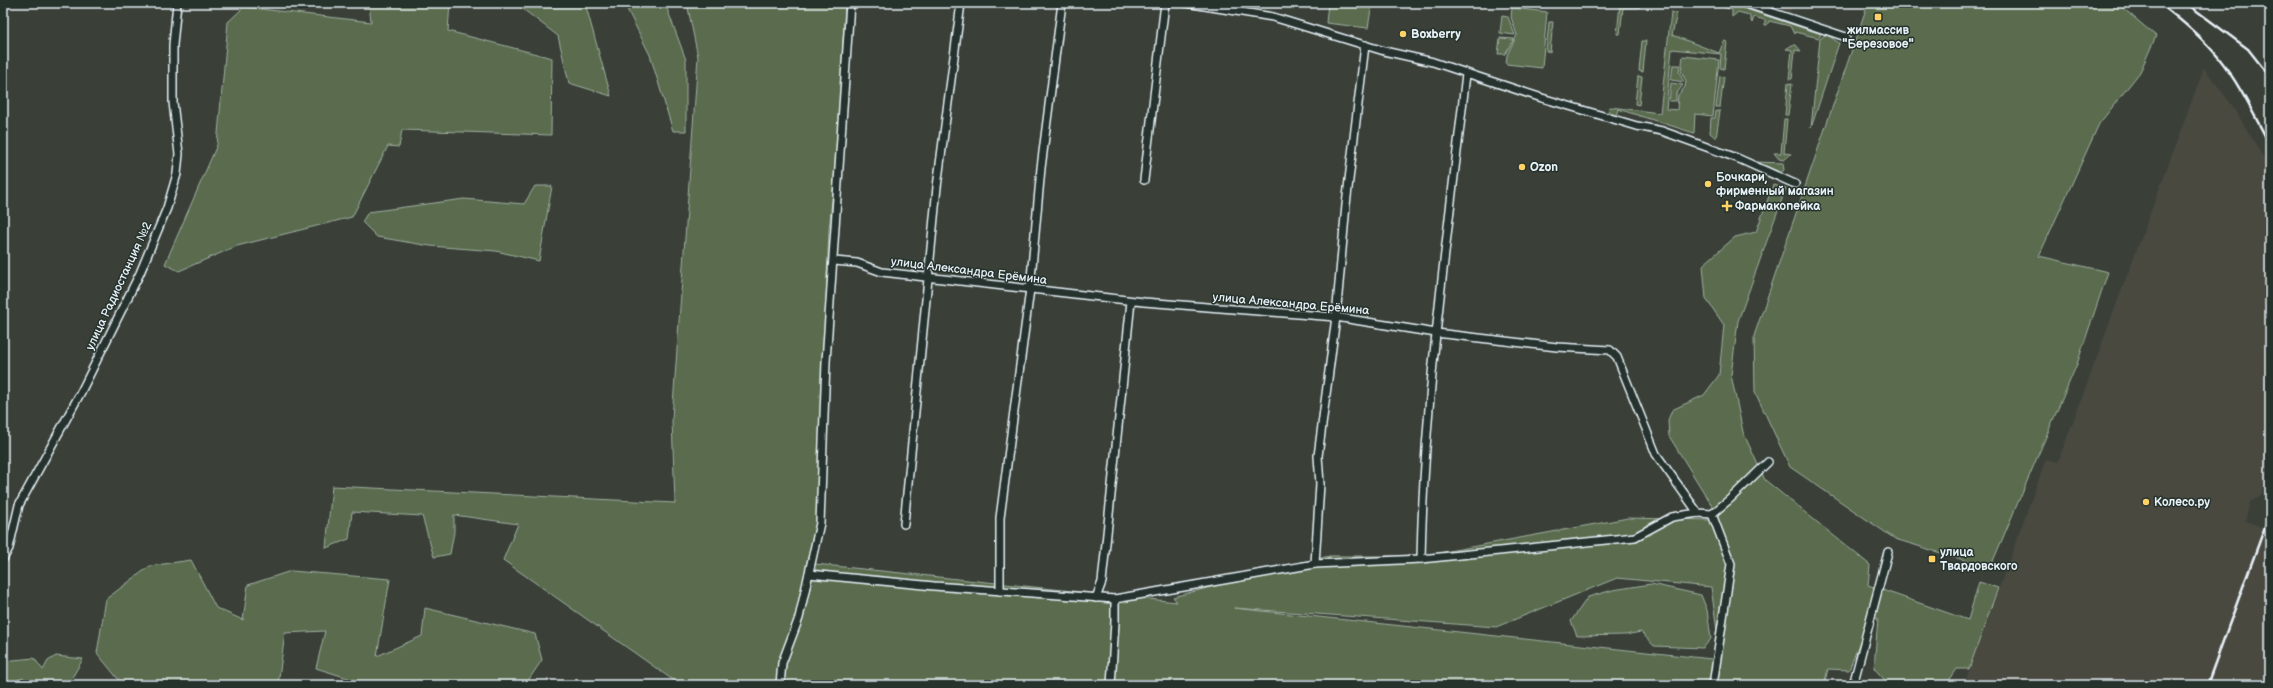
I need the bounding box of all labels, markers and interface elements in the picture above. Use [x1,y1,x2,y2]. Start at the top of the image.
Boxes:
marker: жилмассив "Березовое" [1873,12,1883,22]
place label: жилмассив "Березовое" [1842,23,1914,52]
place label: Boxberry [1411,27,1461,42]
marker: Boxberry [1398,29,1408,39]
place label: Ozon [1530,160,1558,175]
marker: Ozon [1517,162,1527,172]
place label: Бочкари, фирменный магазин [1716,170,1834,199]
marker: Бочкари, фирменный магазин [1703,179,1713,189]
place label: Фармакопейка [1735,199,1821,214]
marker: Фармакопейка [1722,201,1732,211]
street label: улица Радиостанция №2 [83,219,155,353]
street label: улица Александра Ерёмина [890,254,1048,288]
street label: улица Александра Ерёмина [1212,290,1370,318]
place label: Колесо.ру [2154,495,2210,510]
marker: Колесо.ру [2141,497,2151,507]
place label: улица Твардовского [1940,545,2018,574]
marker: улица Твардовского [1927,554,1937,564]

